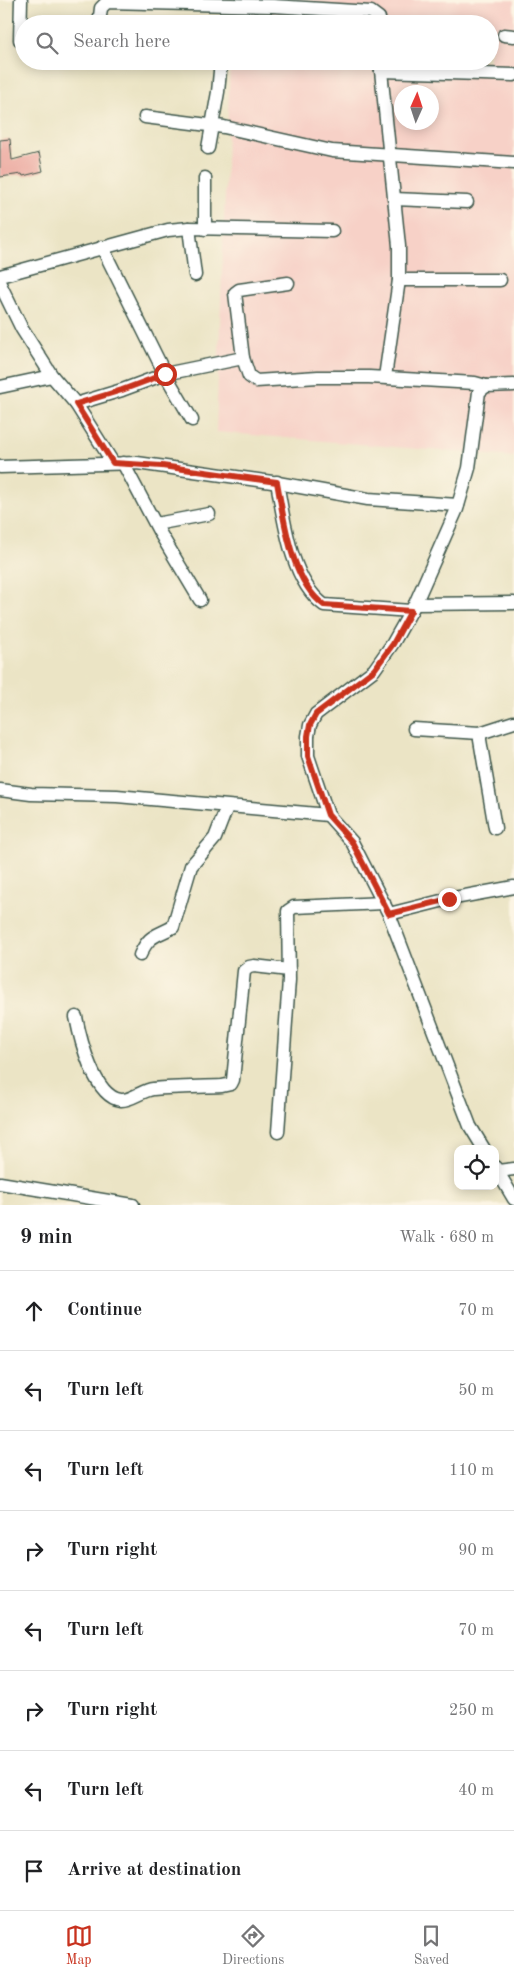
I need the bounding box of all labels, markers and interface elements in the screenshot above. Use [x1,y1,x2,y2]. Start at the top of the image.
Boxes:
search box [15,15,499,70]
icon: search [33,29,61,57]
text: Search here [73,33,170,52]
north arrow [394,85,439,130]
route start [154,363,177,386]
route end [438,888,461,911]
map controls [454,1145,499,1190]
button: locate [454,1145,499,1190]
text: 9 min [20,1227,73,1248]
text: Walk · 680 m [399,1230,494,1246]
icon: ahead [20,1297,48,1325]
text: Continue [67,1301,142,1320]
text: 70 m [458,1303,494,1319]
icon: left [20,1377,48,1405]
text: Turn left [67,1381,144,1400]
text: 50 m [458,1383,494,1399]
icon: left [20,1457,48,1485]
text: Turn left [67,1461,144,1480]
text: 110 m [449,1463,494,1479]
icon: right [20,1537,48,1565]
text: Turn right [67,1541,157,1560]
text: 90 m [458,1543,494,1559]
icon: left [20,1617,48,1645]
text: Turn left [67,1621,144,1640]
text: 70 m [458,1623,494,1639]
icon: right [20,1697,48,1725]
text: Turn right [67,1701,157,1720]
text: 250 m [449,1703,494,1719]
icon: left [20,1777,48,1805]
text: Turn left [67,1781,144,1800]
text: 40 m [458,1783,494,1799]
icon: arrive [20,1857,48,1885]
text: Arrive at destination [67,1861,241,1880]
tab: Map [65,1922,93,1969]
tab: Directions [222,1922,284,1969]
tab: Saved [414,1922,449,1969]

